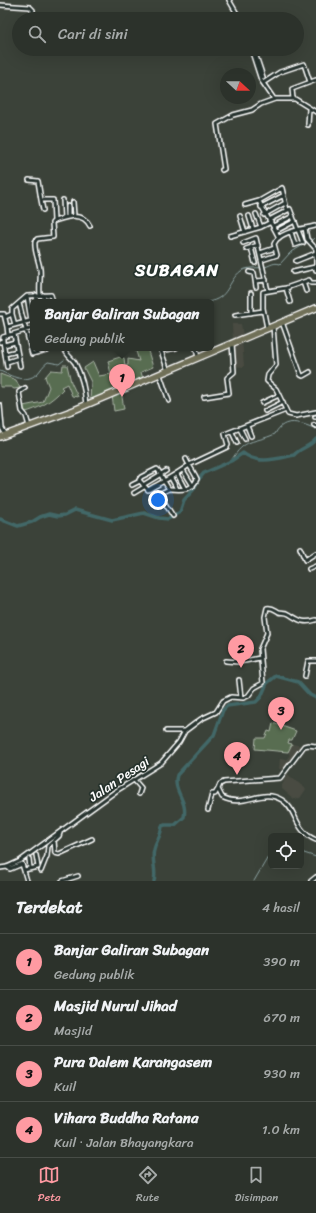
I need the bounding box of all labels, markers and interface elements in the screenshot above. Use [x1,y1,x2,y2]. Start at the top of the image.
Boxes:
search box [12,12,304,56]
text: Cari di sini [58,21,128,47]
icon: search [26,23,48,45]
north arrow [220,68,256,104]
district label: SUBAGAN [134,255,219,285]
popup [30,299,214,351]
text: Banjar Galiran Subagan [44,301,200,327]
text: Gedung publik [44,327,125,350]
pin: 1 [109,364,135,397]
your location [148,490,168,510]
pin: 2 [228,635,254,668]
pin: 3 [268,697,294,730]
pin: 4 [224,742,250,775]
street label: Jalan Pesagi [83,750,154,808]
map controls [268,833,304,869]
button: locate [268,833,304,869]
text: Terdekat [16,892,82,922]
text: 4 hasil [262,896,300,919]
text: Banjar Galiran Subagan [54,937,209,963]
text: 1 [26,950,32,973]
text: 390 m [263,950,300,973]
text: Gedung publik [54,963,135,986]
text: Masjid Nurul Jihad [54,993,177,1019]
text: 2 [25,1006,33,1029]
text: 670 m [264,1006,300,1029]
text: Masjid [54,1019,92,1042]
text: Pura Dalem Karangasem [54,1049,212,1075]
text: 3 [25,1062,33,1085]
text: 930 m [263,1062,300,1085]
text: Kuil [54,1075,76,1098]
text: Vihara Buddha Ratana [54,1105,198,1131]
text: 4 [25,1118,33,1141]
text: 1.0 km [262,1118,300,1141]
text: Kuil · Jalan Bhayangkara [54,1131,193,1154]
tab: Peta [38,1164,60,1207]
tab: Rute [136,1164,159,1207]
tab: Disimpan [235,1164,278,1207]

